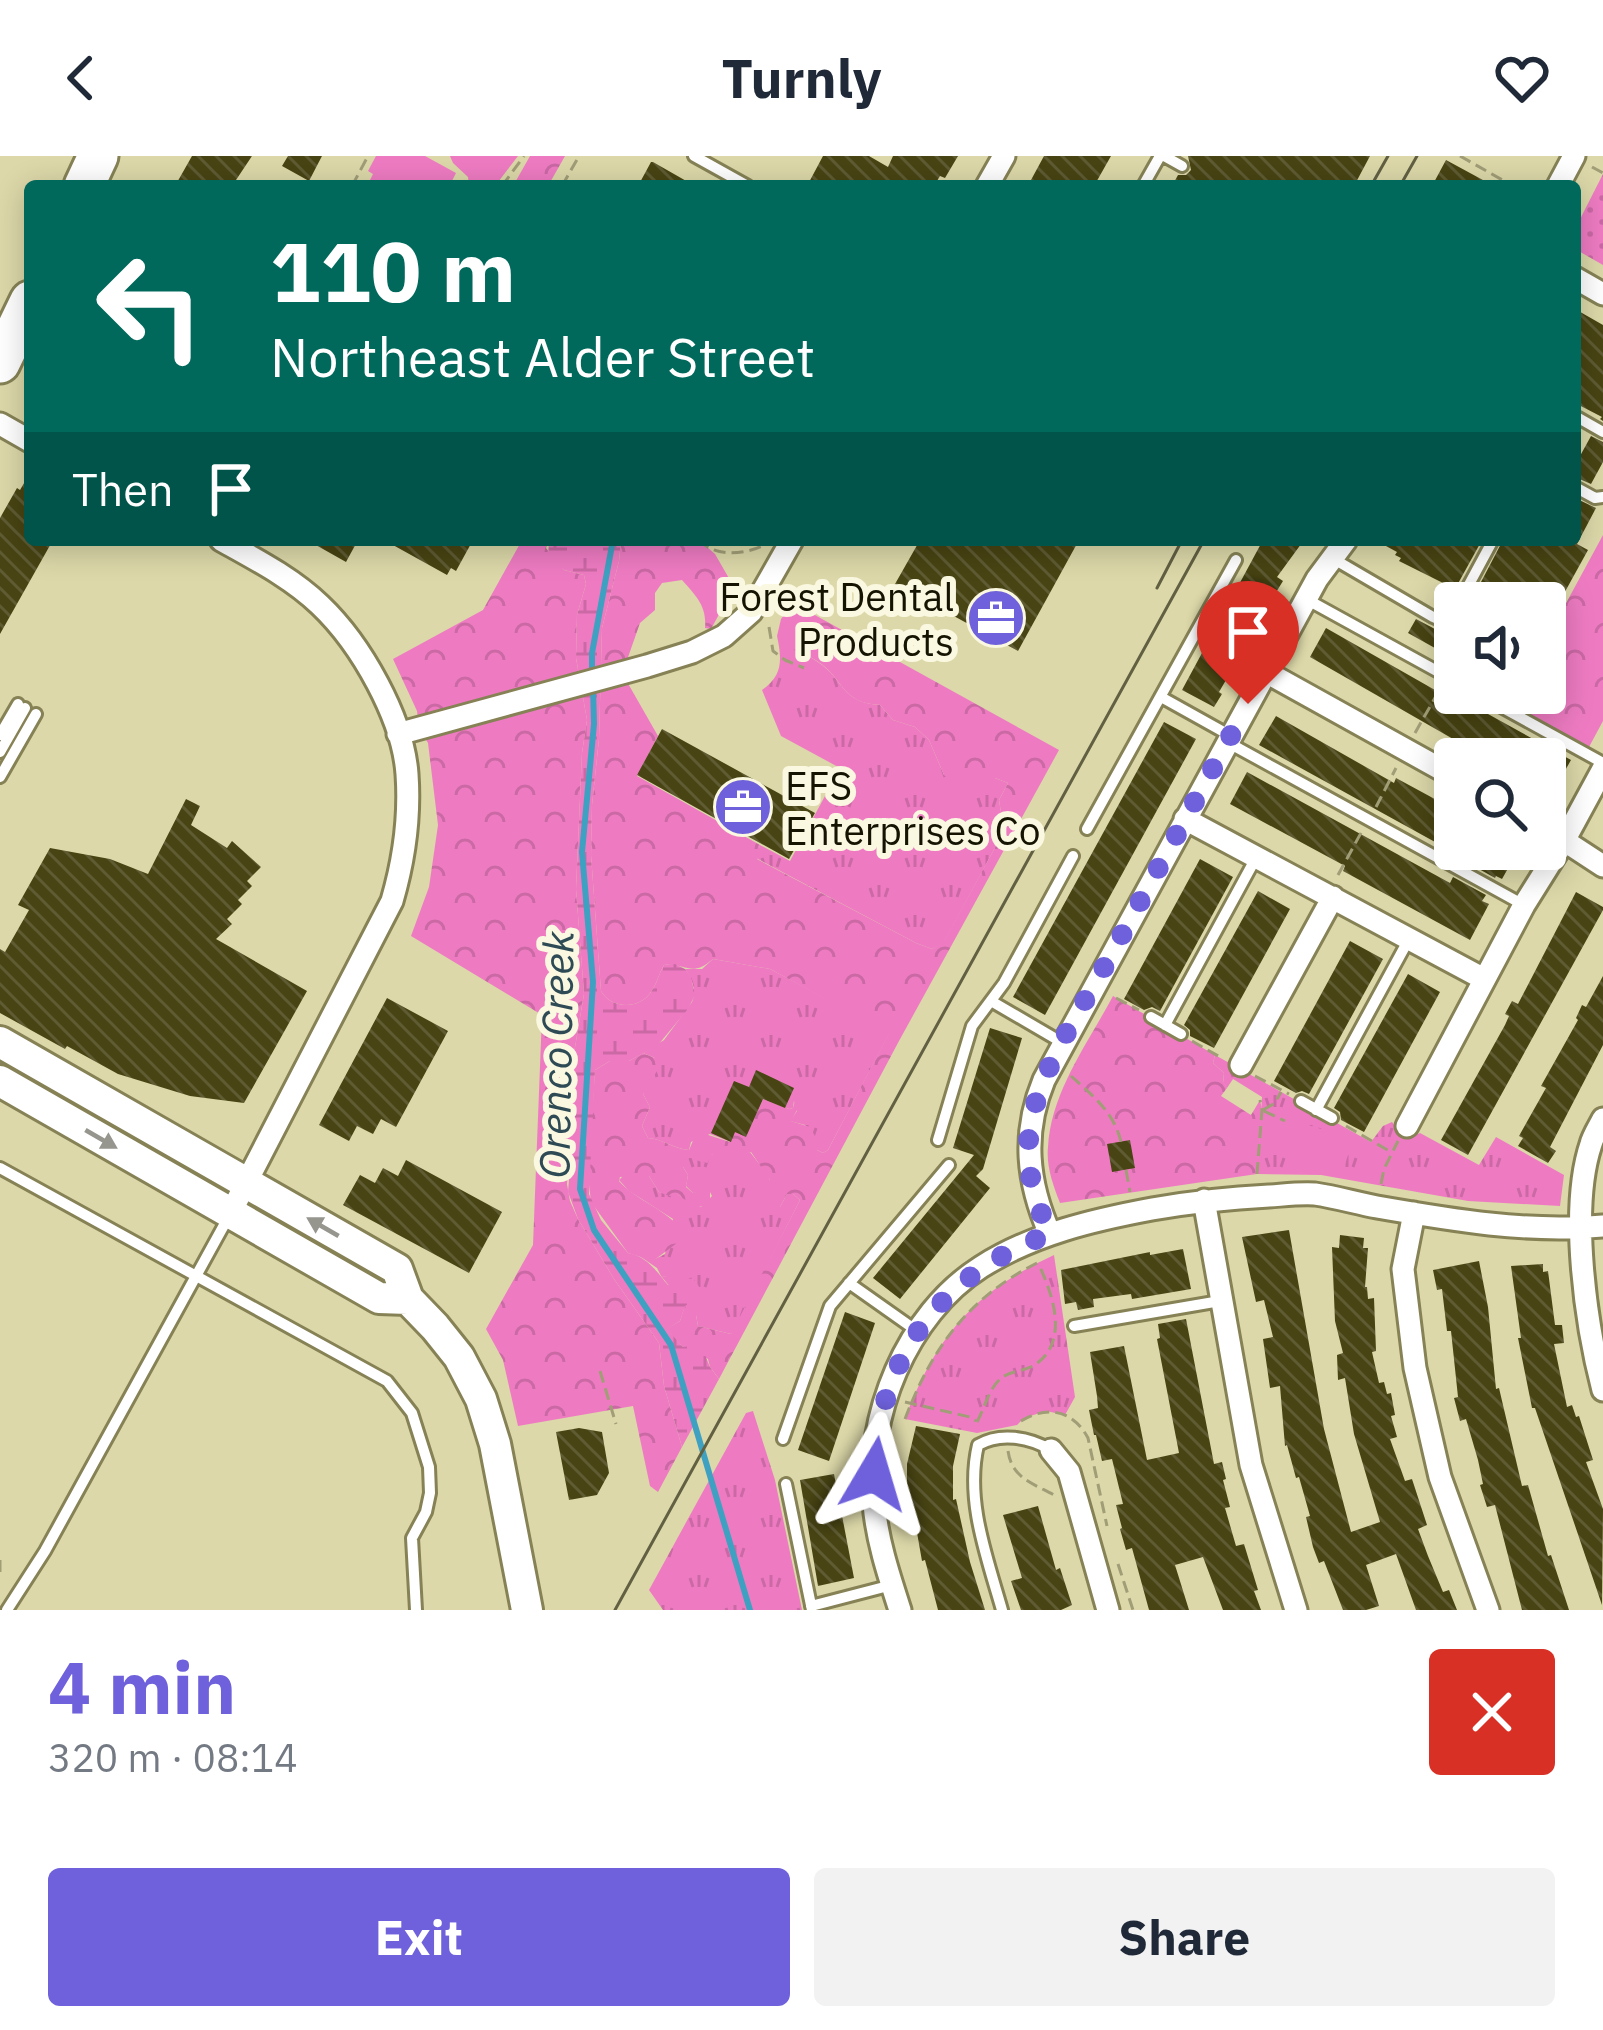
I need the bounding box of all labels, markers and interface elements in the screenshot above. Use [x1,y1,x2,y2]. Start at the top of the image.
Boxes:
text: Turnly [721,43,882,113]
icon: back [48,45,114,111]
icon: heart [1489,45,1555,111]
text: 110 m [270,216,516,325]
icon: left [72,228,228,384]
text: Northeast Alder Street [270,322,815,392]
icon: arrive [198,456,264,522]
text: Then [72,460,174,518]
place label: Forest Dental Products [719,571,954,667]
pin [1197,581,1299,704]
map controls [1434,582,1566,870]
button: sound [1434,582,1566,714]
office icon: Forest Dental Products [965,587,1027,649]
icon: arrive [1215,599,1281,665]
button: search [1434,738,1566,870]
place label: EFS Enterprises Co [785,760,1041,856]
office icon: EFS Enterprises Co [712,776,774,838]
water label: Orenco Creek [526,930,586,1179]
one-way arrow [85,1128,118,1149]
one-way arrow [306,1217,340,1238]
position arrow [811,1411,937,1537]
text: 4 min [48,1640,236,1734]
button: close [1429,1649,1555,1775]
text: 320 m · 08:14 [48,1732,298,1783]
button: Exit [48,1868,790,2006]
button: Share [814,1868,1555,2006]

